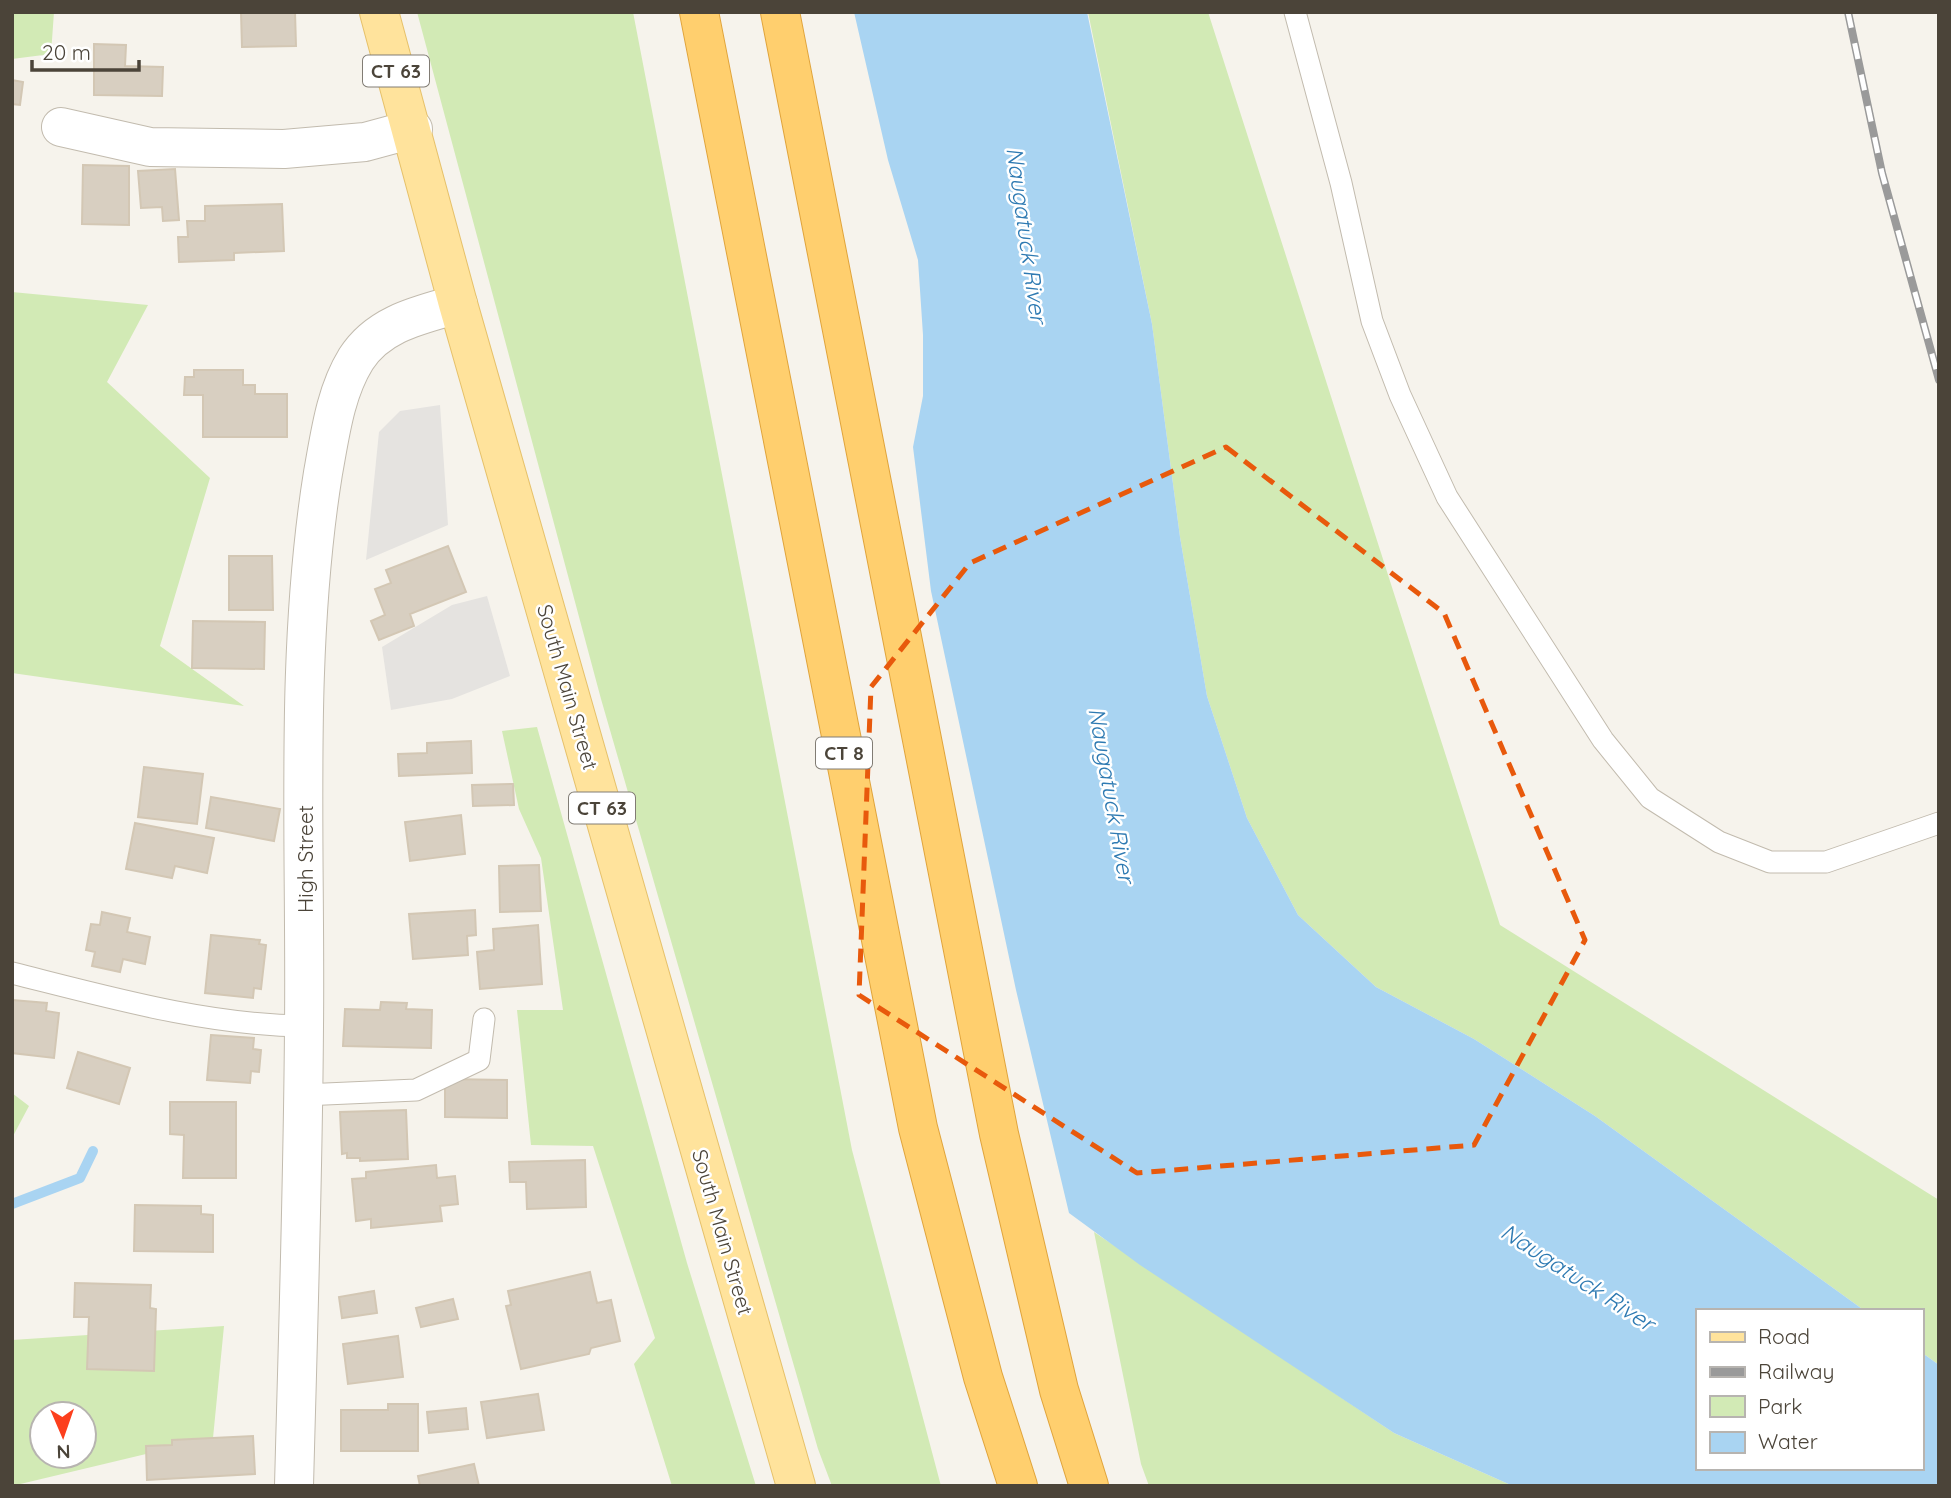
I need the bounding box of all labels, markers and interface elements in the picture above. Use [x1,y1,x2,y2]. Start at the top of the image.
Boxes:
scale bar [32,28,138,72]
text: 20 m [42,39,91,65]
road number: CT 63 [363,55,429,86]
water label: Naugatuck River [1000,145,1054,328]
street label: South Main Street [532,601,604,773]
water label: Naugatuck River [1082,705,1142,888]
road number: CT 8 [816,738,872,768]
road number: CT 63 [569,792,635,824]
street label: High Street [292,805,318,913]
street label: South Main Street [687,1146,759,1318]
water label: Naugatuck River [1496,1217,1663,1339]
legend [1696,1309,1923,1470]
text: Road [1758,1323,1810,1349]
text: Railway [1758,1358,1834,1384]
text: Park [1758,1393,1802,1419]
north arrow [28,1400,98,1470]
text: Water [1758,1428,1818,1454]
text: N [56,1440,71,1464]

